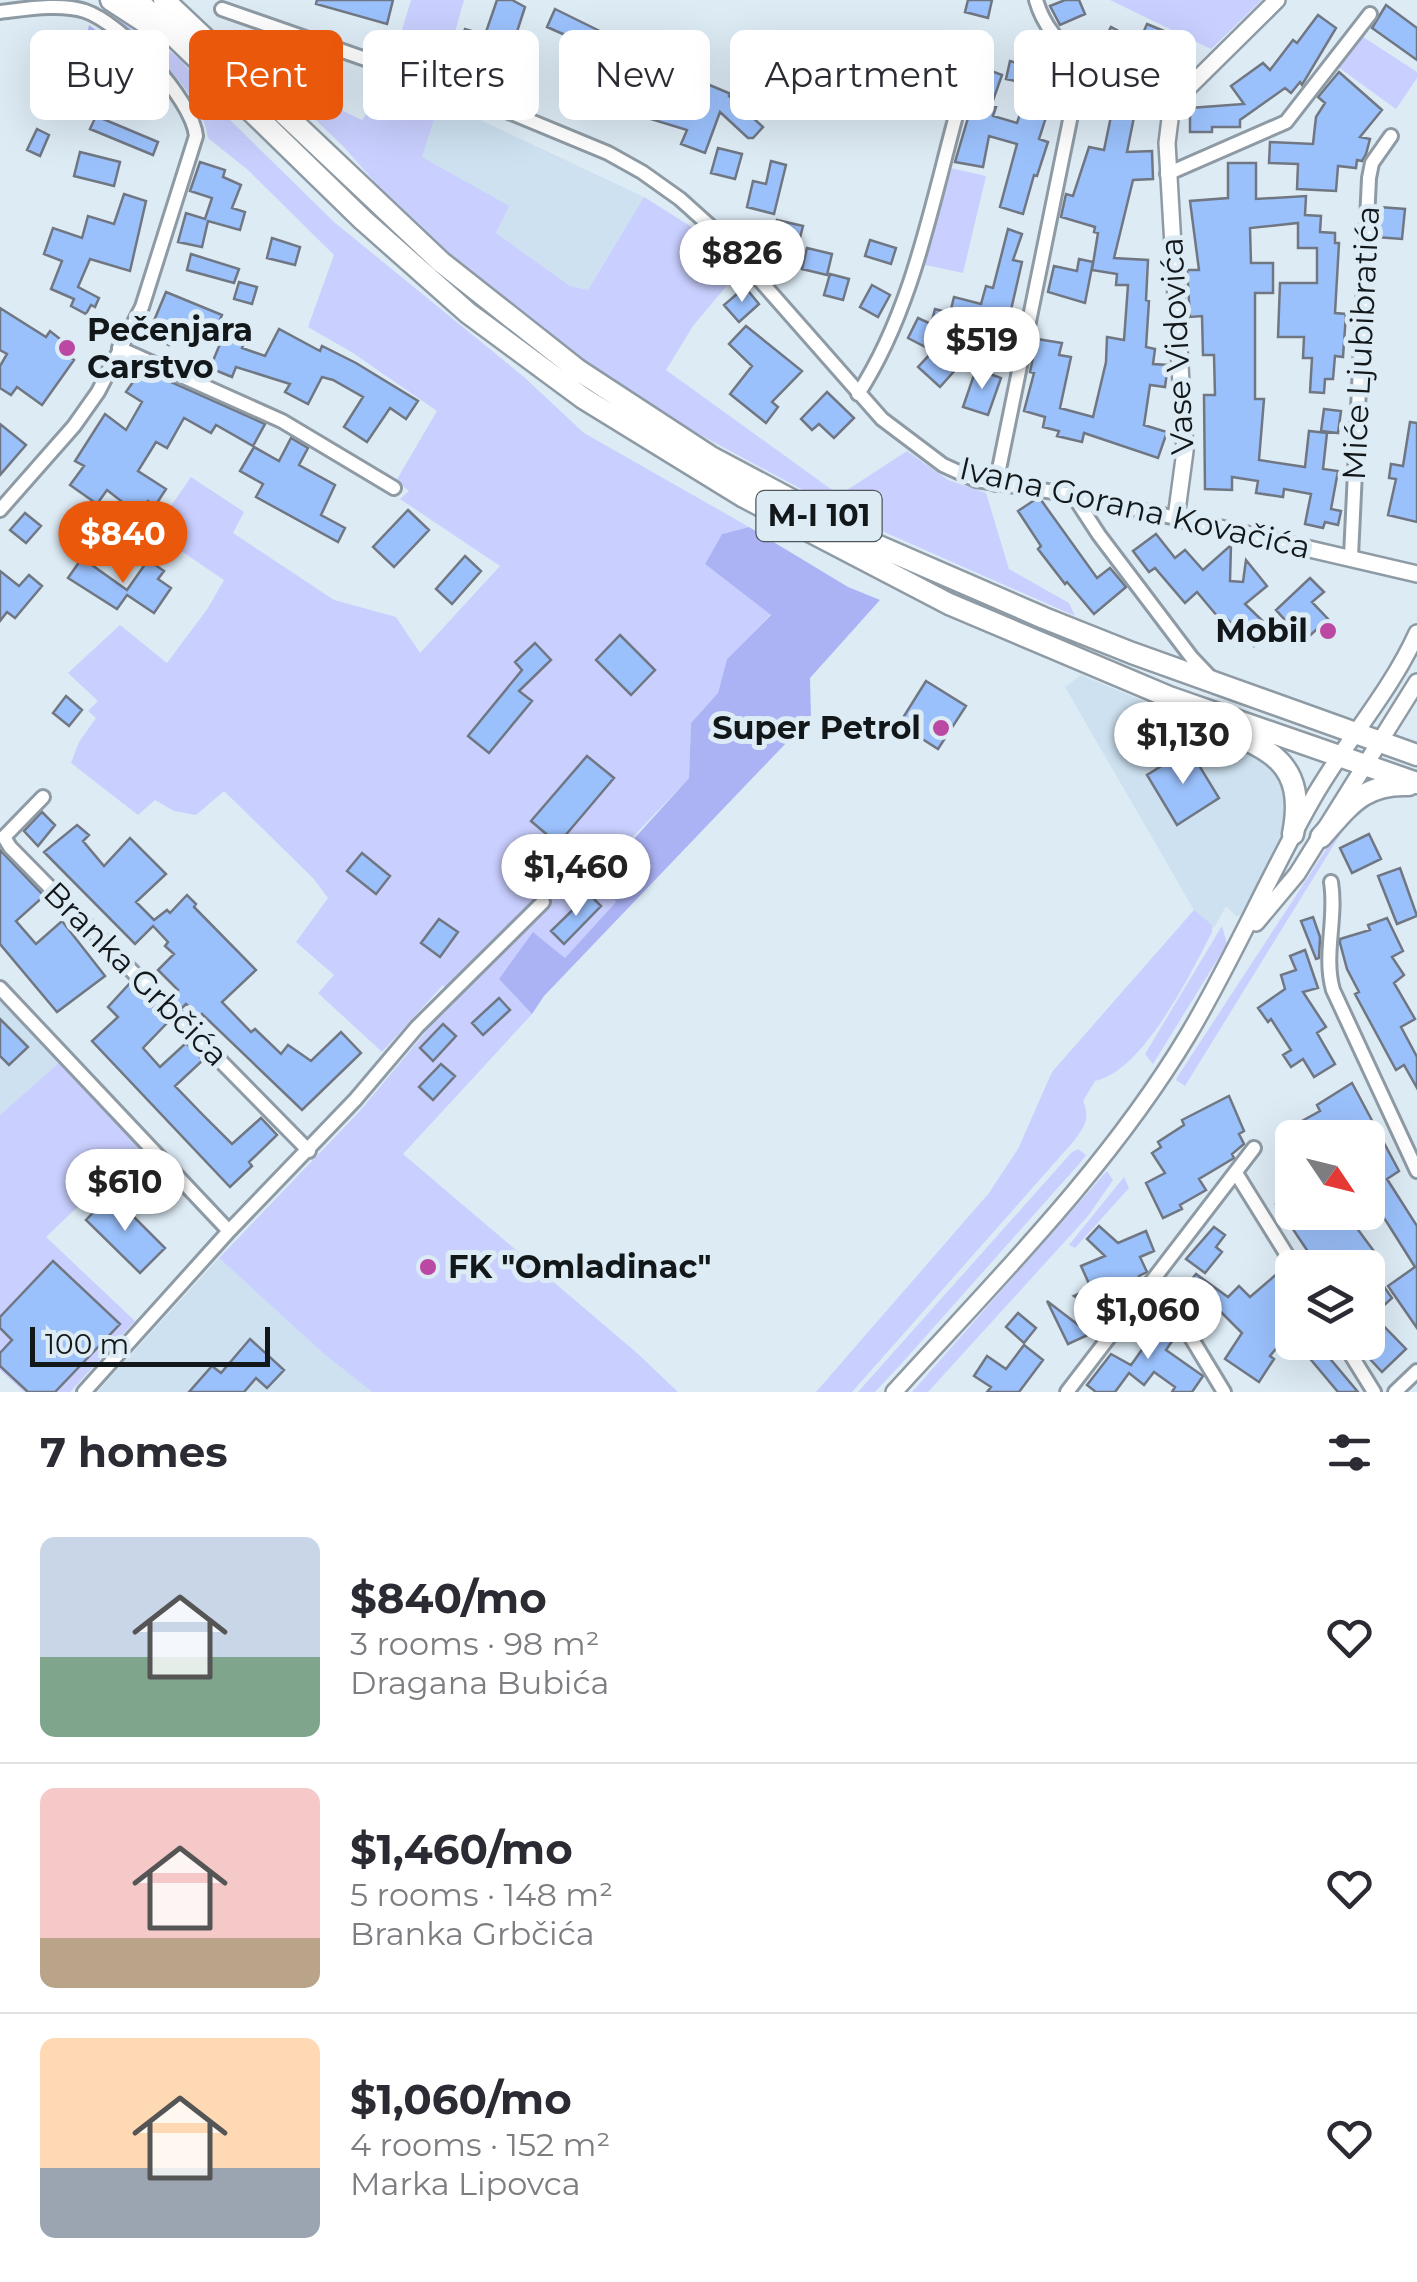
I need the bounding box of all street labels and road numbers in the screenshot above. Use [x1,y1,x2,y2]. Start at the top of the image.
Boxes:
street label: Miće Ljubibratića [1334,205,1387,481]
street label: Vase Vidovića [1151,237,1202,456]
street label: Ivana Gorana Kovačića [956,448,1314,567]
road number: M-I 101 [756,491,882,541]
street label: Branka Grbčića [36,873,237,1074]

